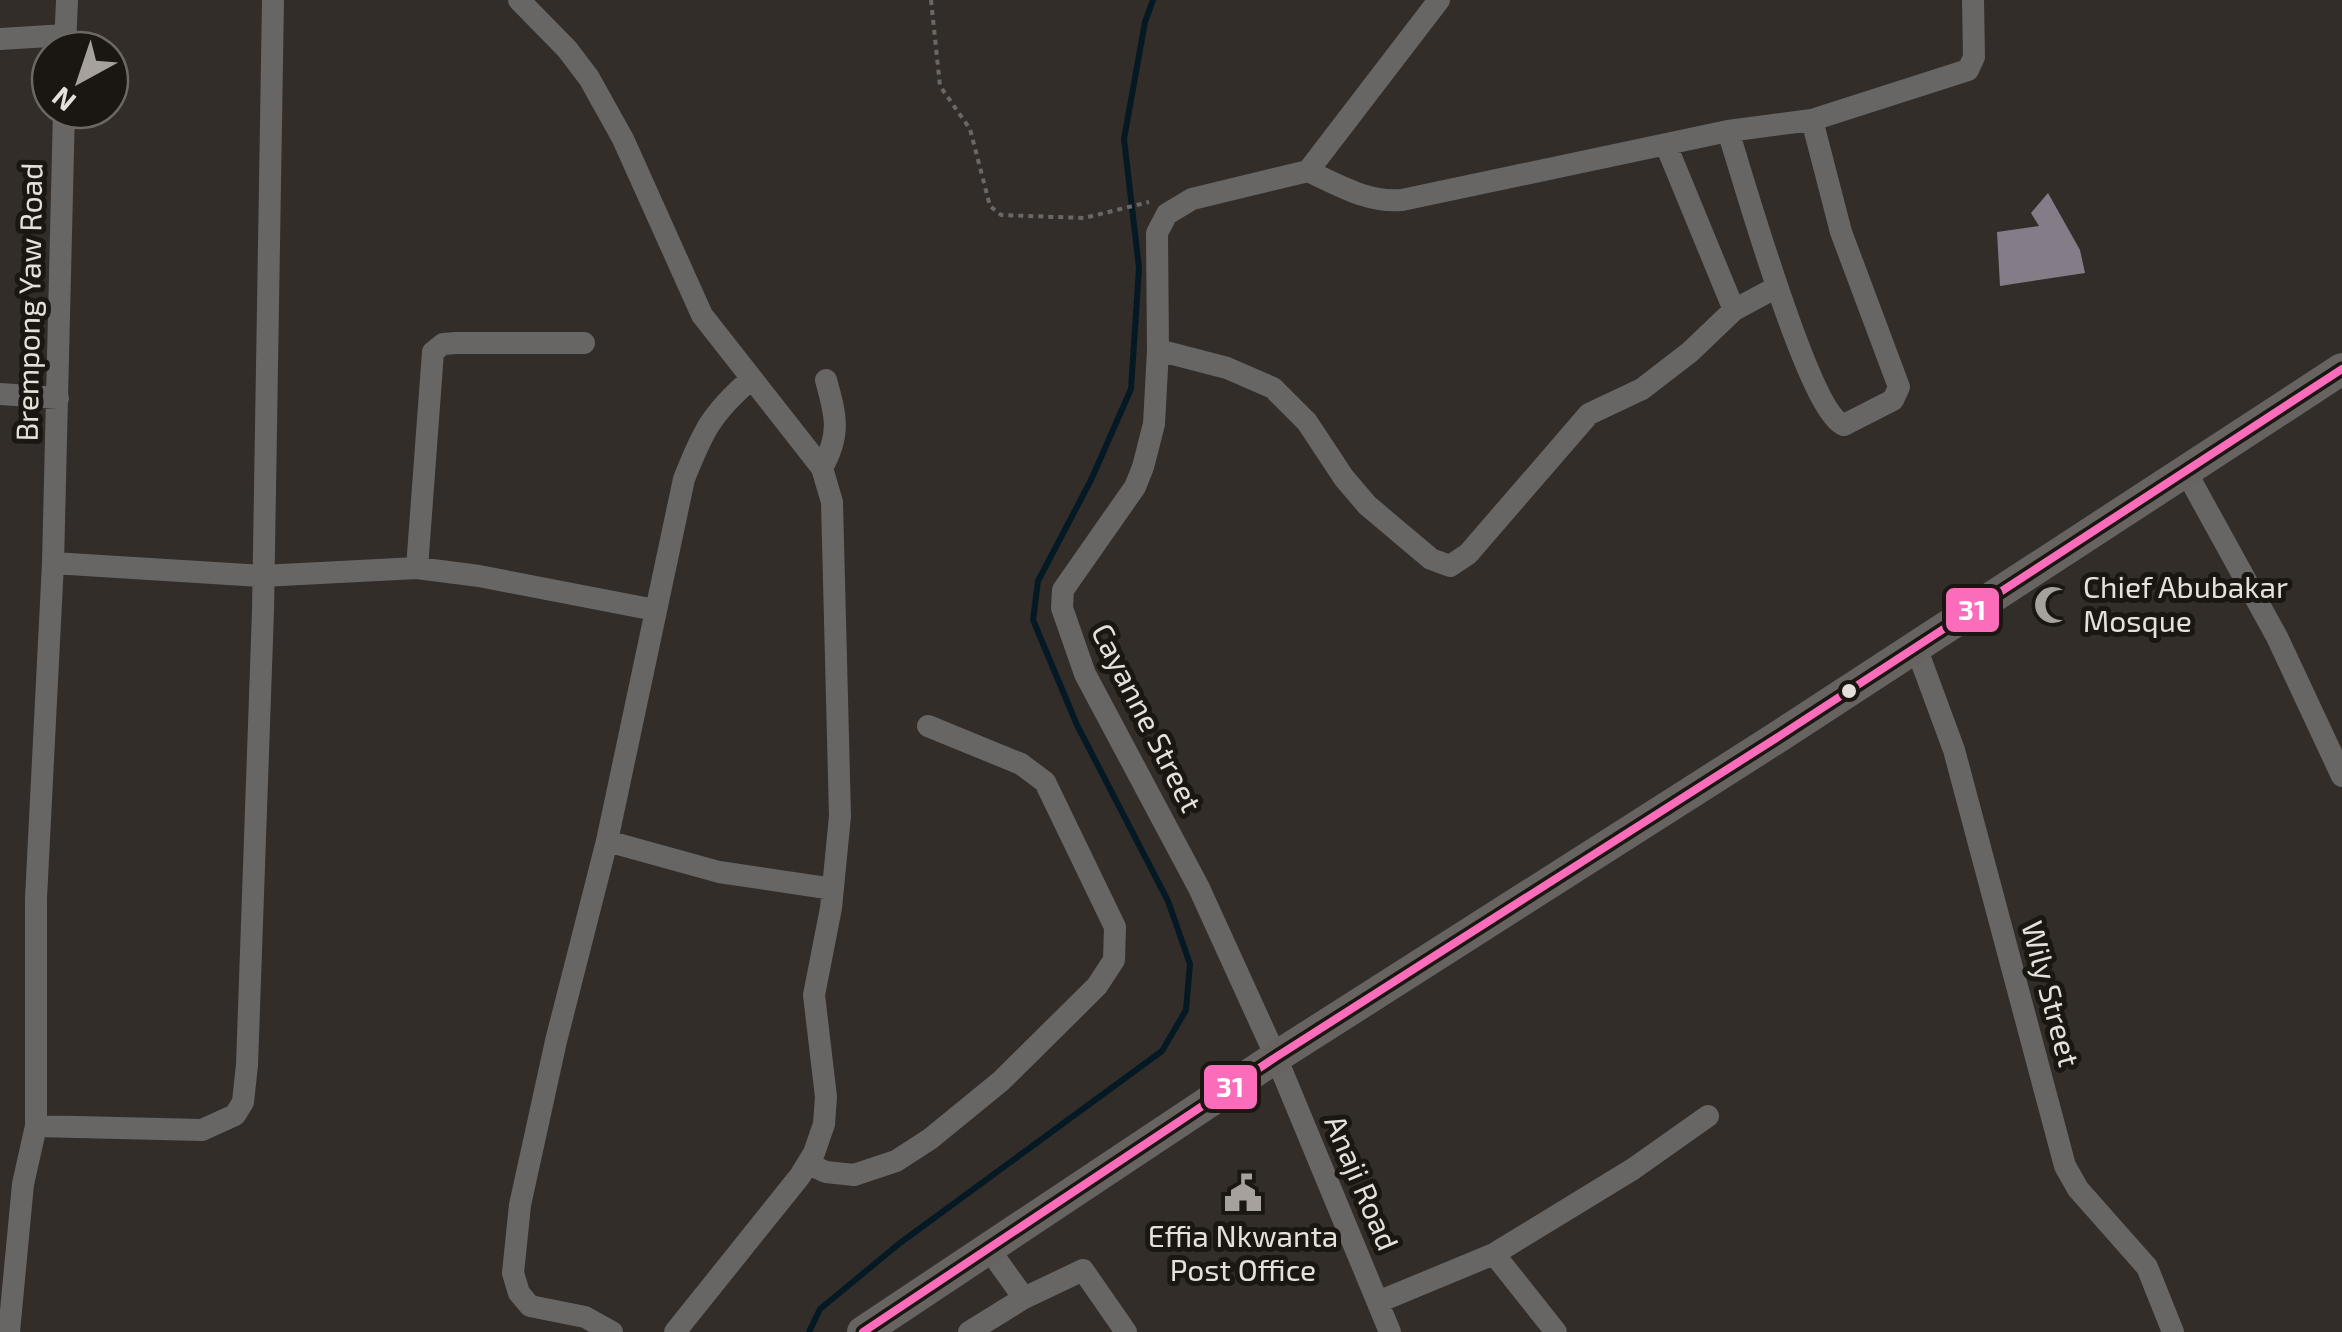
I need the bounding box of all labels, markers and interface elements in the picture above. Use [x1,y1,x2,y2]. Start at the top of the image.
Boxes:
north arrow [30,30,130,130]
text: N [45,80,82,119]
street label: Brempong Yaw Road [8,162,48,442]
place label: Chief Abubakar Mosque [2083,568,2288,638]
mosque icon: Chief Abubakar Mosque [2032,584,2074,626]
line badge: 31 [1944,586,2001,634]
text: 31 [1958,592,1986,626]
street label: Cayanne Street [1085,617,1211,817]
unlabelled marker [1839,681,1859,701]
street label: Wily Street [2015,917,2089,1070]
line badge: 31 [1202,1063,1259,1111]
text: 31 [1216,1069,1244,1103]
street label: Anaji Road [1318,1109,1407,1255]
public building icon: Effia Nkwanta Post Office [1222,1172,1264,1214]
place label: Effia Nkwanta Post Office [1148,1217,1338,1287]

